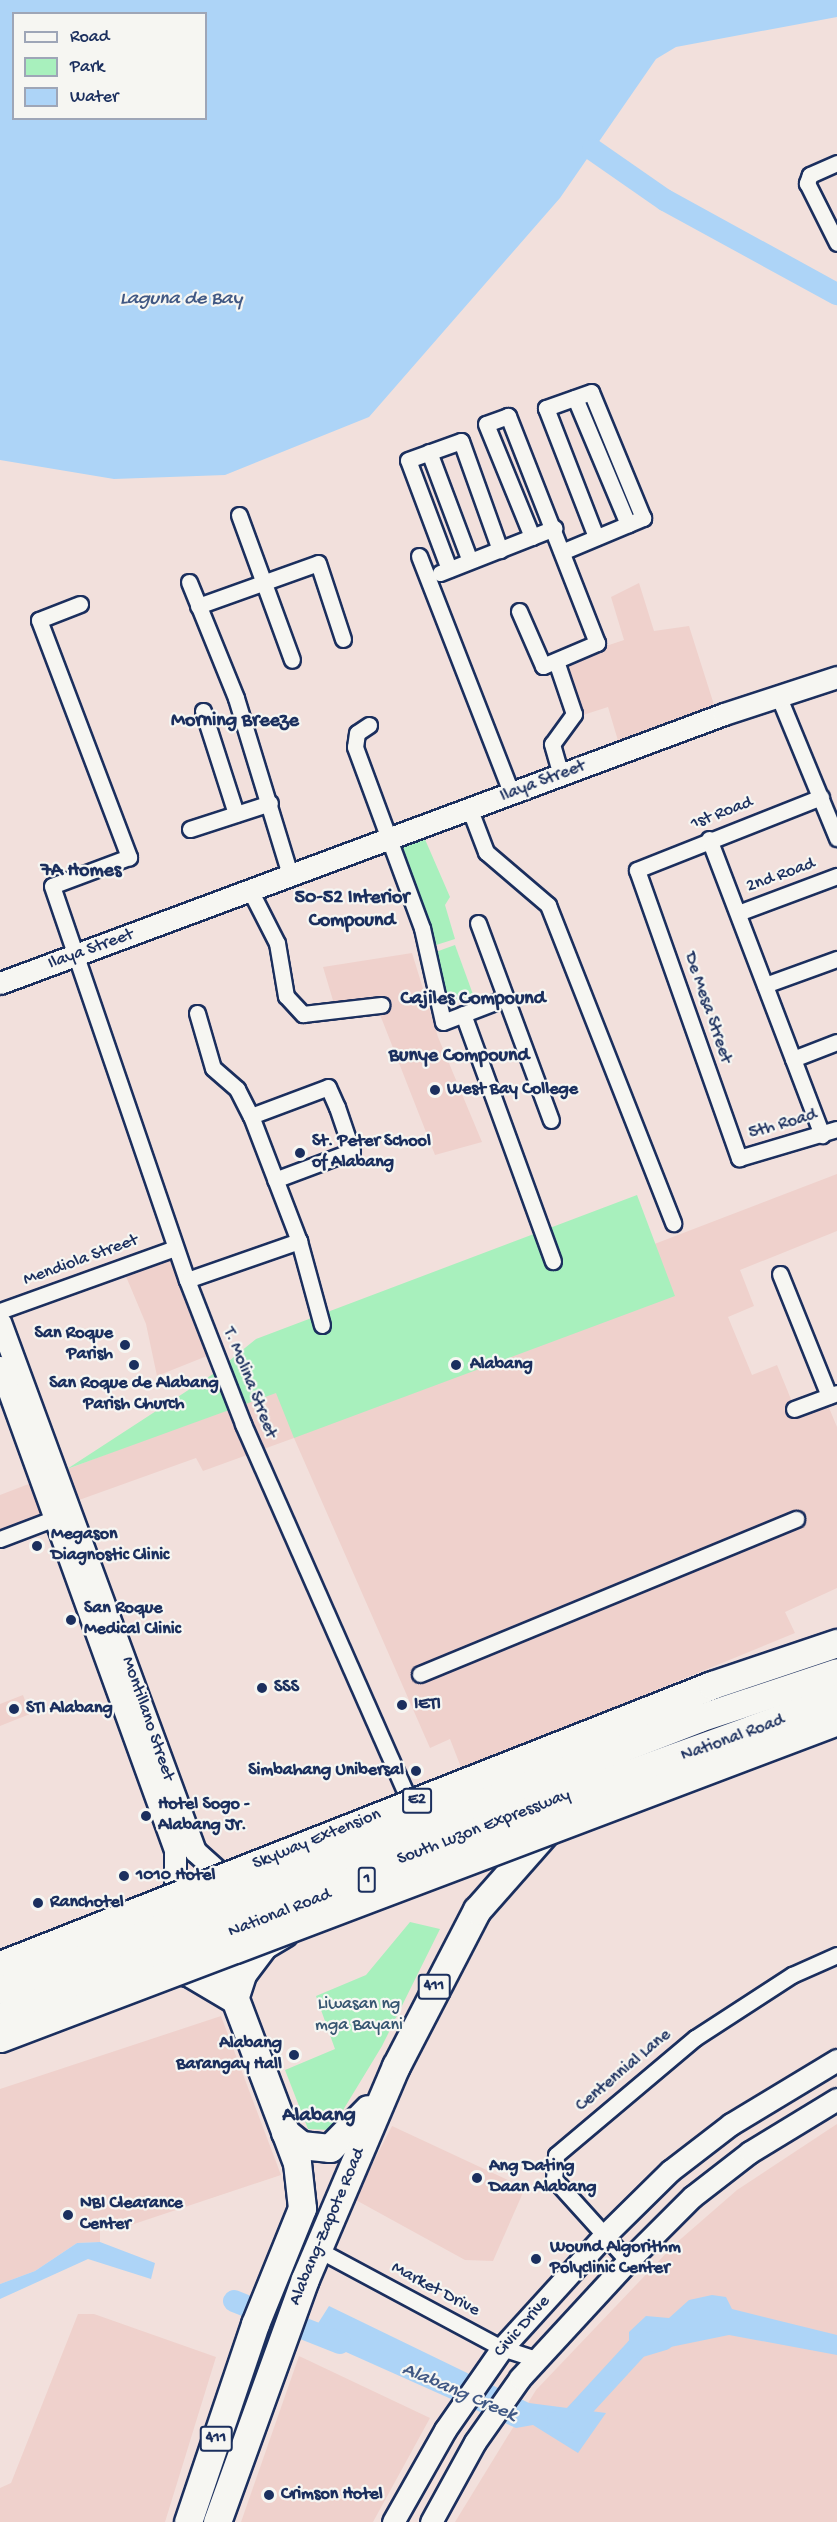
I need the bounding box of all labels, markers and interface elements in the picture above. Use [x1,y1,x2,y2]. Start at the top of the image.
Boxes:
legend [12,12,207,120]
text: Road [70,27,109,48]
text: Park [70,57,104,78]
text: Water [70,87,118,108]
water label: Laguna de Bay [120,287,242,311]
district label: Morning Breeze [171,709,299,733]
street label: Ilaya Street [497,756,589,808]
street label: 1st Road [688,792,756,836]
street label: 2nd Road [744,854,818,898]
district label: 7A Homes [41,859,121,883]
district label: 50-52 Interior Compound [295,886,409,933]
street label: Ilaya Street [45,925,137,975]
street label: De Mesa Street [678,950,736,1066]
district label: Cajiles Compound [400,987,546,1011]
district label: Bunye Compound [389,1044,529,1068]
place label: West Bay College [447,1079,578,1101]
marker: West Bay College [428,1083,442,1097]
street label: 5th Road [746,1105,820,1145]
place label: St. Peter School of Alabang [312,1132,431,1174]
marker: St. Peter School of Alabang [293,1146,307,1160]
street label: Mendiola Street [21,1230,141,1292]
place label: San Roque Parish [35,1324,113,1366]
street label: T. Molina Street [217,1325,281,1441]
marker: San Roque Parish [118,1338,132,1352]
place label: Alabang [470,1354,533,1376]
marker: Alabang [447,1356,465,1374]
marker: San Roque de Alabang Parish Church [127,1358,141,1372]
place label: San Roque de Alabang Parish Church [49,1374,219,1416]
place label: Megason Diagnostic Clinic [51,1525,169,1568]
marker: Megason Diagnostic Clinic [28,1537,46,1555]
place label: San Roque Medical Clinic [84,1599,181,1642]
marker: San Roque Medical Clinic [62,1611,80,1629]
street label: Montillano Street [116,1654,178,1784]
place label: SSS [274,1677,299,1699]
marker: SSS [255,1681,269,1695]
place label: IETI [414,1694,441,1716]
place label: STI Alabang [26,1698,113,1720]
marker: IETI [395,1698,409,1712]
marker: STI Alabang [7,1702,21,1716]
street label: National Road [678,1710,788,1768]
place label: Simbahang Unibersal [248,1760,404,1782]
marker: Simbahang Unibersal [409,1764,423,1778]
street label: South Luzon Expressway [394,1785,574,1871]
road number: E2 [402,1788,432,1814]
place label: Hotel Sogo - Alabang Jr. [158,1795,250,1838]
street label: Skyway Extension [250,1804,384,1876]
marker: Hotel Sogo - Alabang Jr. [139,1809,153,1823]
place label: 1010 Hotel [136,1865,215,1887]
road number: 1 [356,1867,378,1893]
marker: 1010 Hotel [117,1869,131,1883]
street label: National Road [226,1884,334,1944]
place label: Ranchotel [50,1892,124,1914]
marker: Ranchotel [31,1896,45,1910]
road number: 411 [418,1974,450,2000]
park label: Liwasan ng mga Bayani [315,1995,403,2038]
street label: Centennial Lane [572,2025,676,2117]
place label: Alabang Barangay Hall [176,2034,282,2076]
marker: Alabang Barangay Hall [287,2048,301,2062]
district label: Alabang [282,2104,356,2130]
street label: Alabang-Zapote Road [285,2145,371,2309]
place label: Ang Dating Daan Alabang [489,2157,596,2200]
marker: Ang Dating Daan Alabang [470,2171,484,2185]
place label: NBI Clearance Center [80,2194,183,2236]
marker: NBI Clearance Center [61,2208,75,2222]
place label: Wound Algorithm Polyclinic Center [550,2238,681,2280]
marker: Wound Algorithm Polyclinic Center [527,2250,545,2268]
street label: Market Drive [387,2258,483,2322]
street label: Civic Drive [490,2292,556,2362]
water label: Alabang Creek [398,2358,520,2428]
road number: 411 [200,2426,232,2452]
place label: Crimson Hotel [281,2484,383,2506]
marker: Crimson Hotel [262,2488,276,2502]

